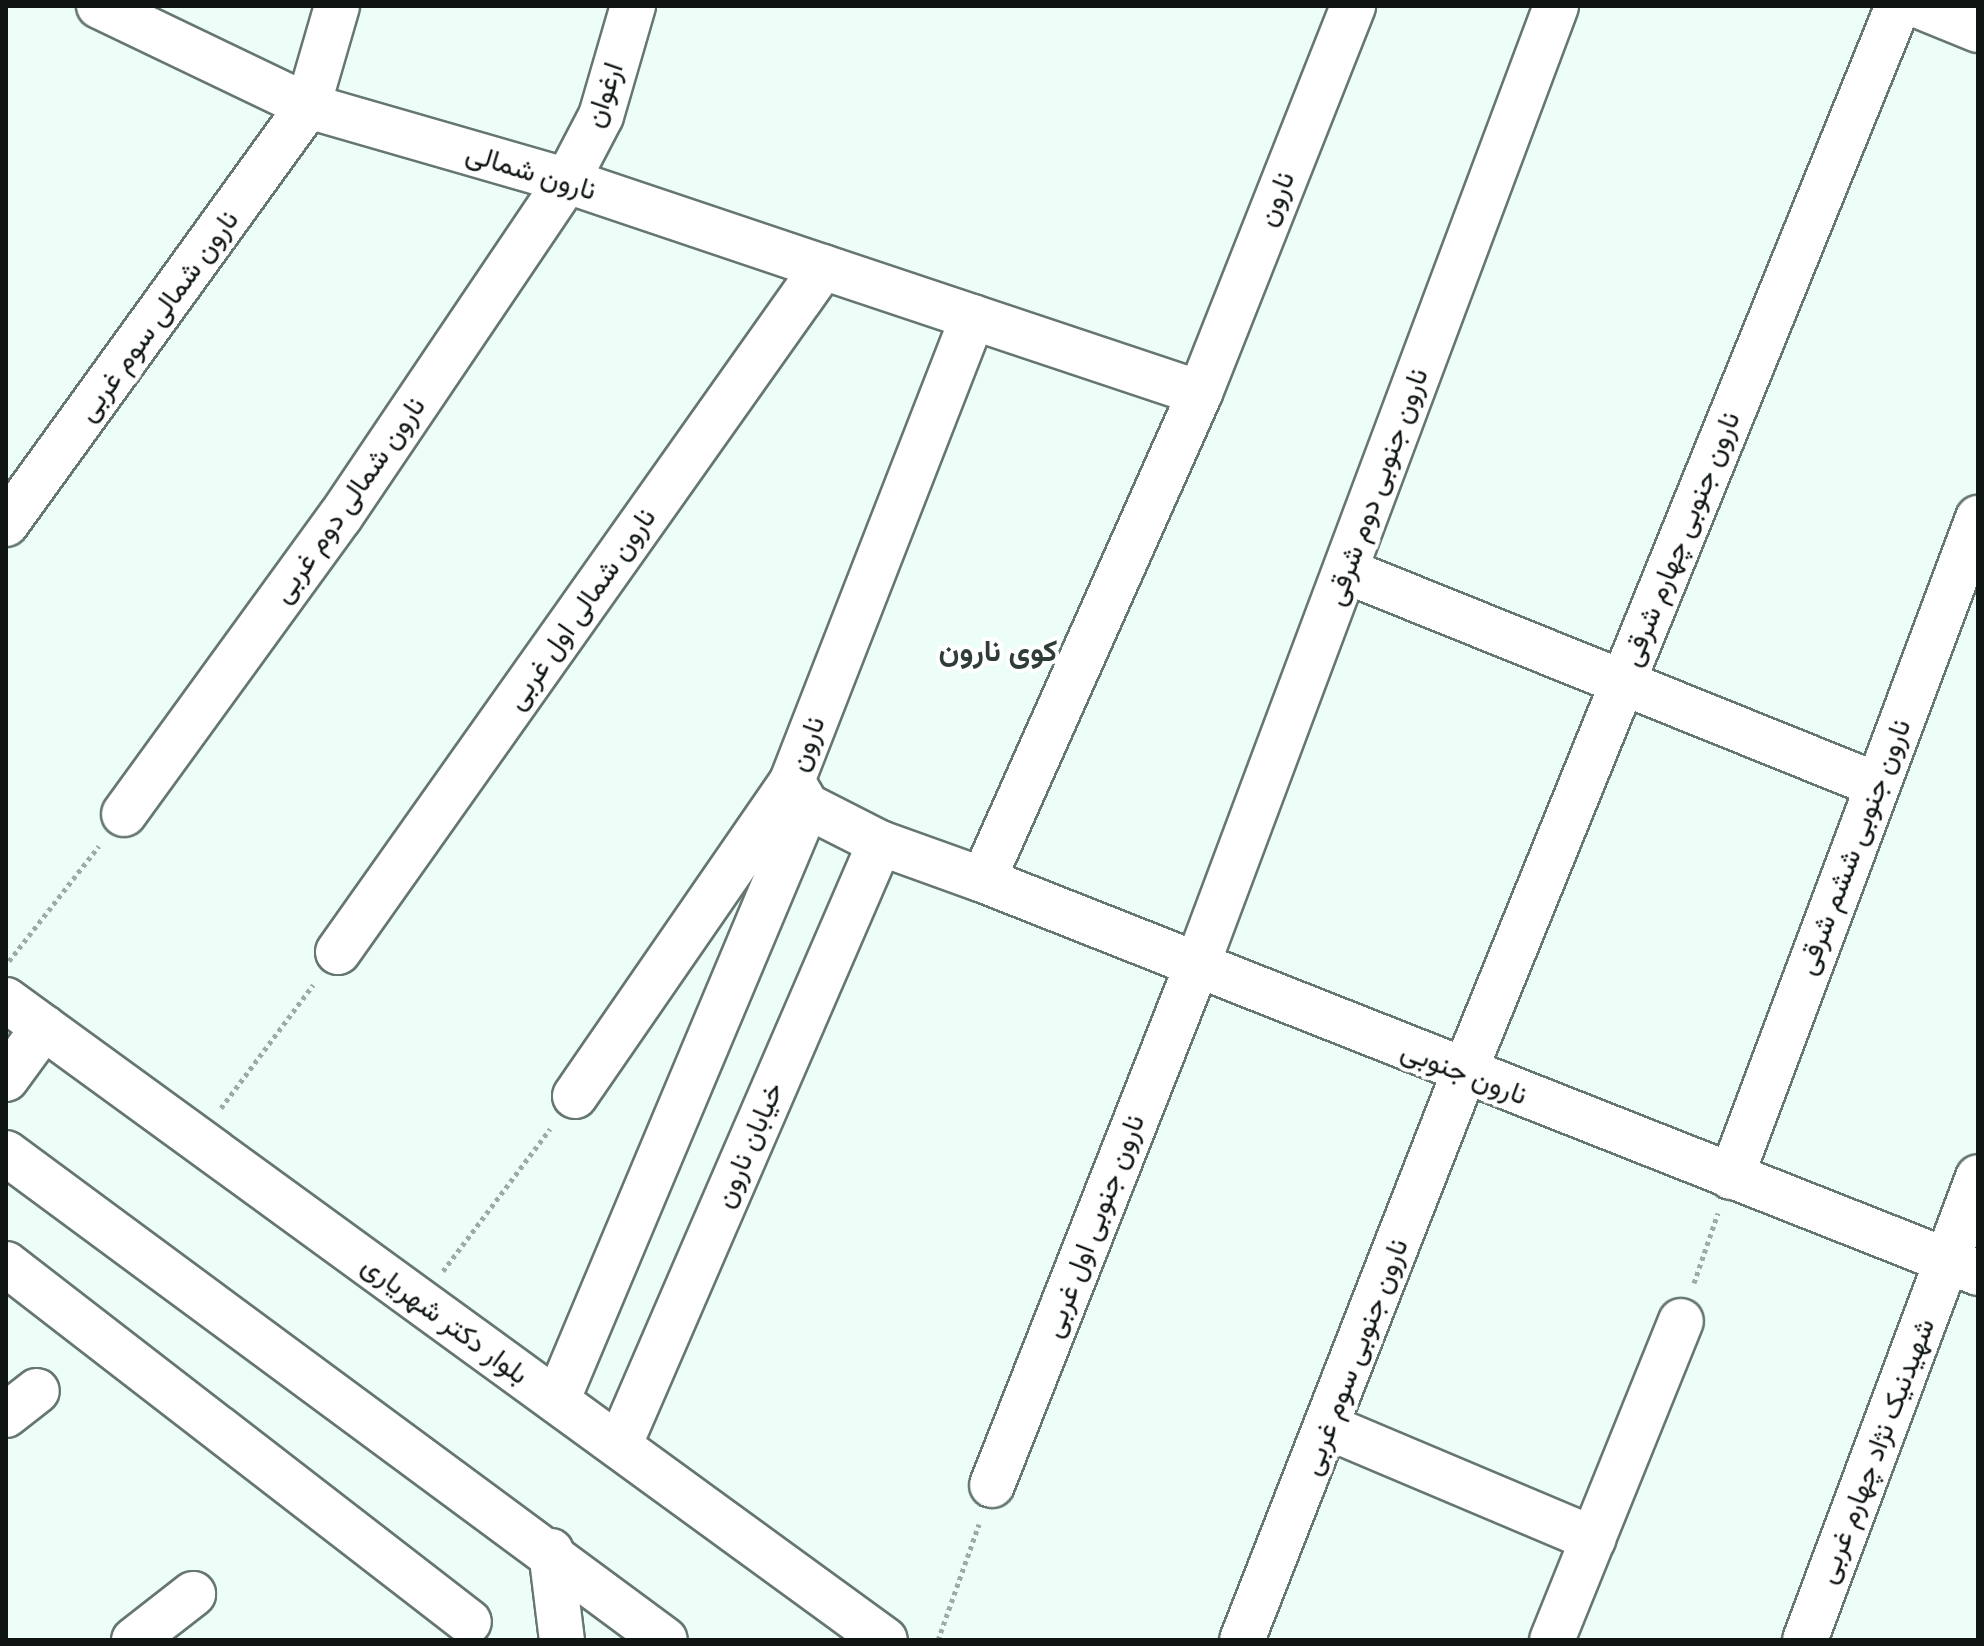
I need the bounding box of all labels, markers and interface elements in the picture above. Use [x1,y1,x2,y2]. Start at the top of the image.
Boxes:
street label: ارغوان [577,58,631,132]
street label: نارون شمالی [462,136,600,208]
street label: نارون [1250,167,1302,231]
street label: نارون شمالی سوم غربی [70,204,246,428]
street label: نارون جنوبی دوم شرقی [1318,364,1436,610]
street label: نارون شمالی دوم غربی [265,391,433,609]
street label: نارون جنوبی چهارم شرقی [1615,407,1747,671]
street label: نارون شمالی اول غربی [499,502,663,716]
district label: کوی نارون [939,633,1057,669]
street label: نارون [782,712,832,776]
street label: نارون جنوبی ششم شرقی [1790,715,1918,979]
street label: نارون جنوبی [1396,1034,1532,1112]
street label: خیابان نارون [707,1077,791,1213]
street label: نارون جنوبی اول غربی [1036,1110,1152,1342]
street label: نارون جنوبی سوم غربی [1294,1234,1416,1480]
street label: بلوار دکتر شهریاری [355,1248,535,1392]
street label: شهیدنیک نژاد چهارم غربی [1810,1314,1942,1588]

